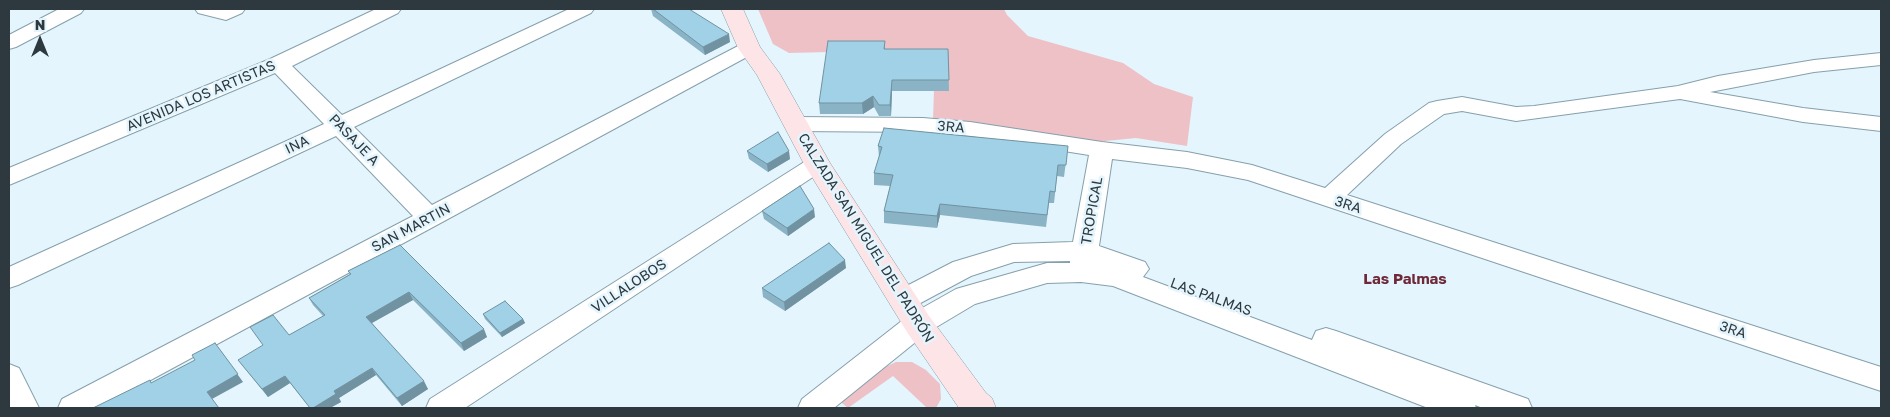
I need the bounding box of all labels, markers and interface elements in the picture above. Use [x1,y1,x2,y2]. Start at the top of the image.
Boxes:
north arrow [15,15,65,65]
text: N [35,16,45,33]
street label: AVENIDA LOS ARTISTAS [124,57,278,135]
street label: PASAJE A [325,111,383,169]
street label: 3RA [937,117,965,137]
street label: CALZADA SAN MIGUEL DEL PADRÓN [794,130,938,346]
street label: INA [282,132,312,158]
street label: TROPICAL [1078,176,1106,246]
street label: 3RA [1333,193,1363,217]
street label: SAN MARTIN [369,200,453,256]
street label: VILLALOBOS [588,256,670,316]
district label: Las Palmas [1363,270,1447,288]
street label: LAS PALMAS [1168,274,1254,320]
street label: 3RA [1718,318,1748,342]

